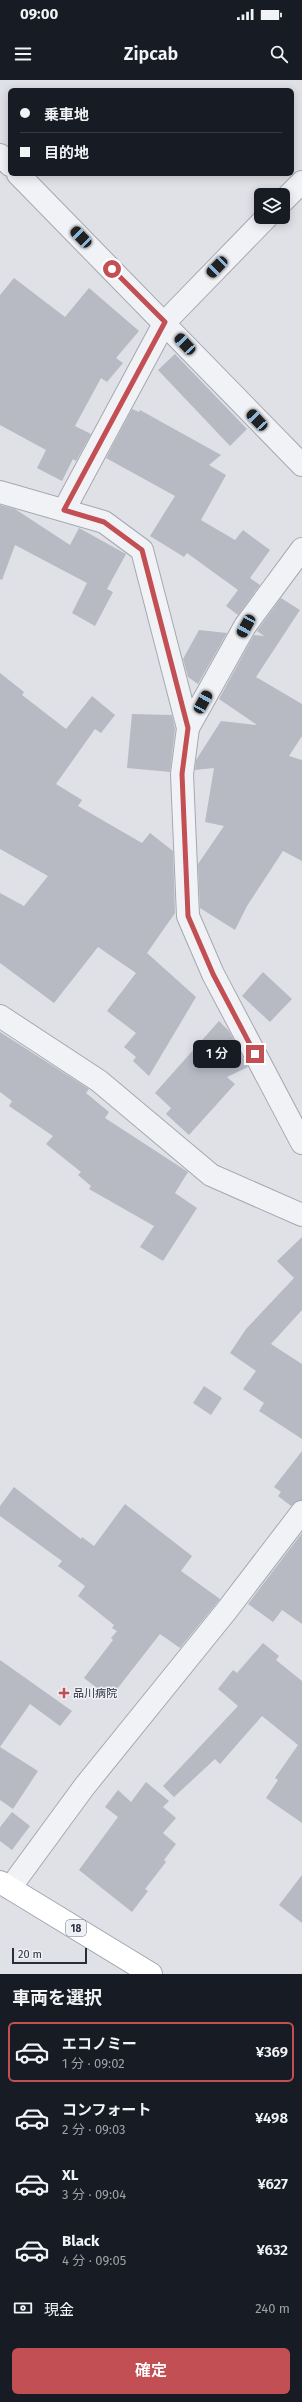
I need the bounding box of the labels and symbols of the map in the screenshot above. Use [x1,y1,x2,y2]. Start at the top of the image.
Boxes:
car [68,224,94,250]
car [204,254,230,280]
route start [103,260,121,278]
car [172,331,198,357]
car [244,407,270,433]
car [235,613,257,639]
car [192,689,214,715]
callout: 1 分 [193,1040,241,1068]
route end [246,1045,264,1063]
marker: 品川病院 [58,1687,70,1699]
place label: 品川病院 [73,1687,117,1700]
road number: 18 [66,1920,86,1936]
scale bar [12,1946,87,1965]

